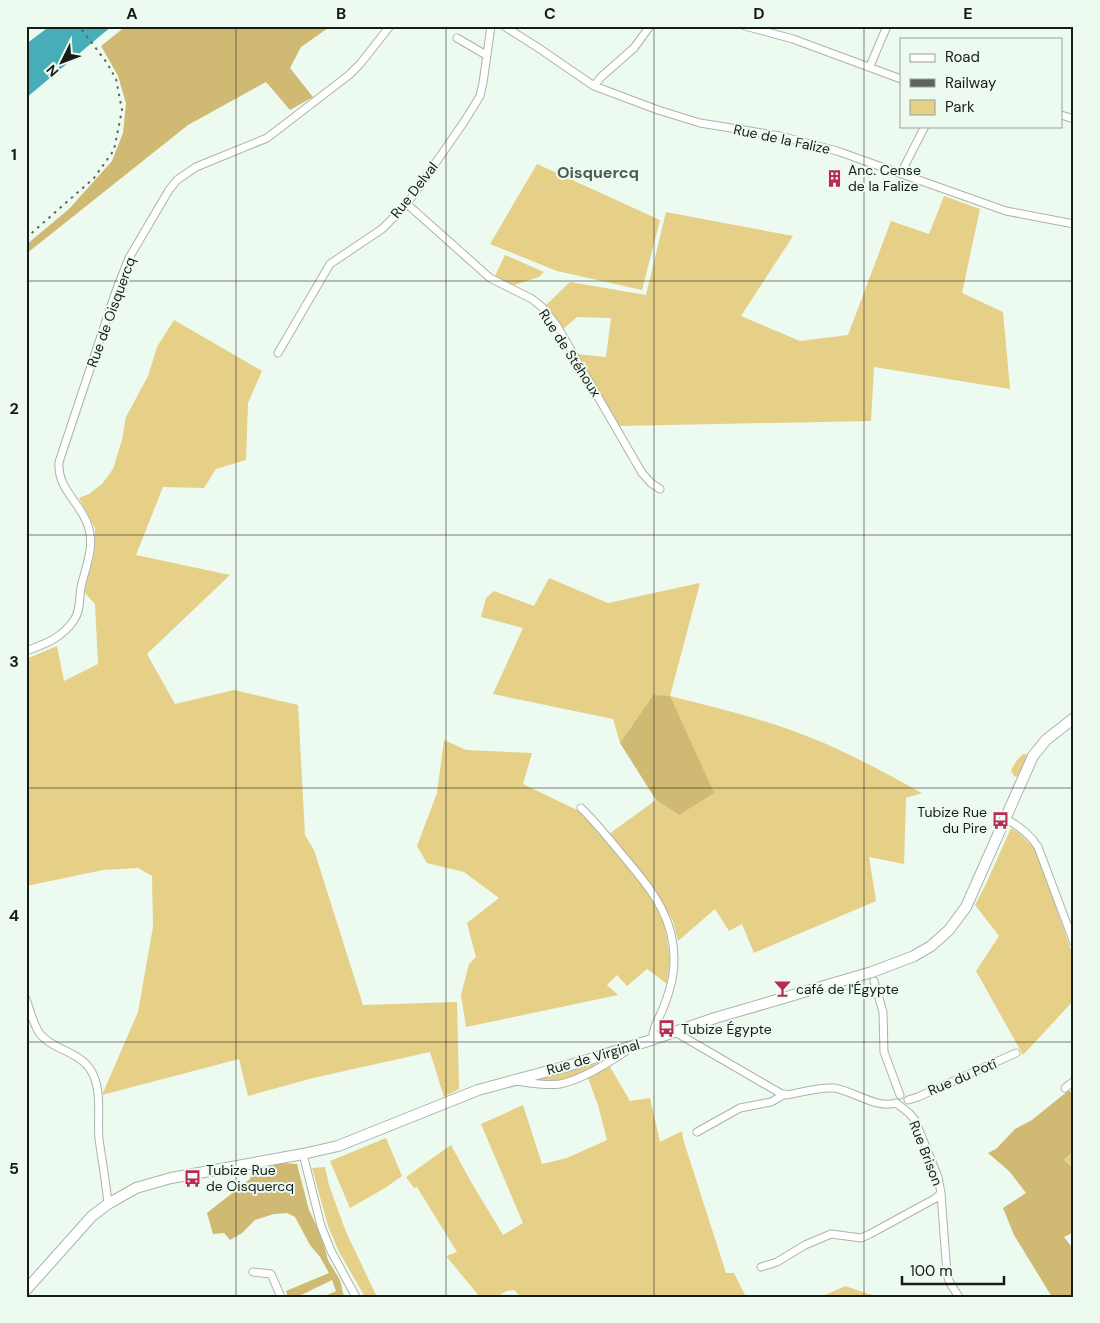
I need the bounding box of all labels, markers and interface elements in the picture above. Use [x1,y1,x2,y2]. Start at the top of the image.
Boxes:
text: A [126,3,138,24]
text: B [336,3,346,24]
text: C [544,3,556,24]
text: D [753,3,765,24]
text: E [963,3,973,24]
north arrow [38,38,88,88]
legend [900,38,1062,128]
text: Road [945,47,980,67]
text: N [42,61,62,81]
text: Railway [945,73,997,93]
text: Park [945,97,975,117]
street label: Rue de la Falize [732,120,832,158]
text: 1 [11,144,17,165]
street label: Rue Delval [386,158,442,222]
place label: Anc. Cense de la Falize [848,161,921,195]
district label: Oisquercq [557,162,639,183]
building icon: Anc. Cense de la Falize [824,168,844,188]
street label: Rue de Oisquercq [83,254,139,370]
street label: Rue de Stéhoux [535,306,605,400]
text: 2 [9,398,19,419]
text: 3 [9,651,19,672]
place label: Tubize Rue du Pire [917,803,987,837]
bus stop icon: Tubize Rue du Pire [991,810,1011,830]
text: 4 [9,905,19,926]
bar icon: café de l'Égypte [772,979,792,999]
place label: café de l'Égypte [796,980,899,998]
bus stop icon: Tubize Égypte [657,1019,677,1039]
place label: Tubize Égypte [681,1020,772,1038]
street label: Rue de Virginal [544,1035,642,1079]
street label: Rue du Potî [925,1054,1000,1100]
street label: Rue Brison [905,1118,947,1188]
text: 5 [9,1158,19,1179]
place label: Tubize Rue de Oisquercq [206,1161,294,1195]
bus stop icon: Tubize Rue de Oisquercq [182,1168,202,1188]
scale bar [902,1253,1005,1285]
text: 100 m [910,1261,953,1281]

